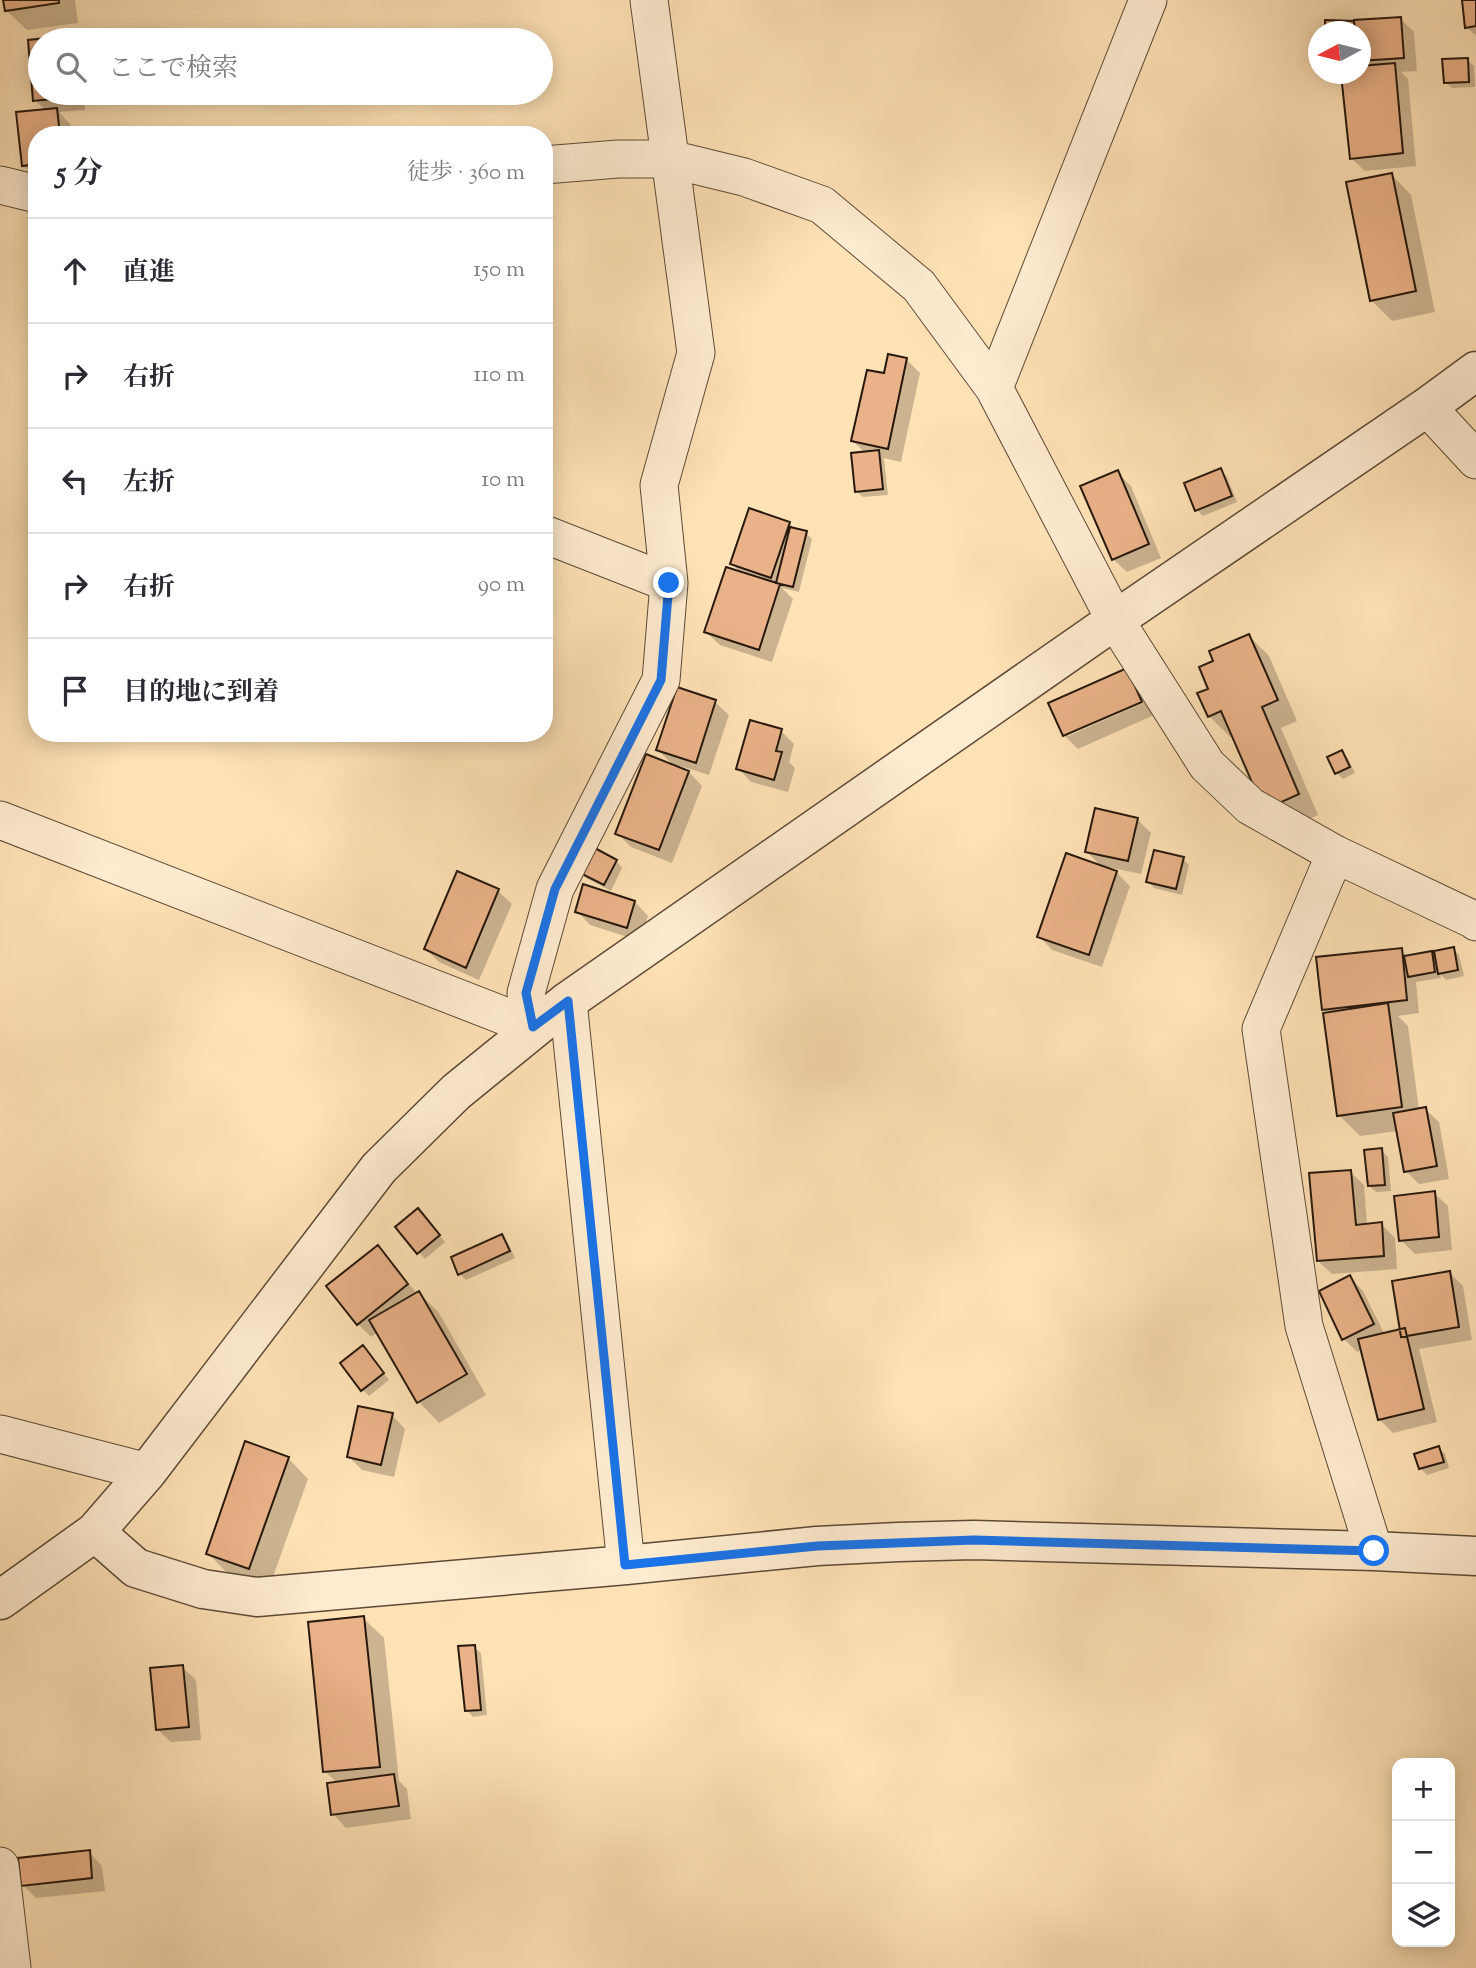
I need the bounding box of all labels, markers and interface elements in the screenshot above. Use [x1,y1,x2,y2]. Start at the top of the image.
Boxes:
north arrow [1308,21,1371,84]
search box [28,28,553,105]
icon: search [52,48,90,86]
text: ここで検索 [108,51,238,88]
text: 5 分 [56,153,103,196]
text: 徒歩 · 360 m [407,157,525,190]
icon: ahead [56,252,94,290]
text: 150 m [473,254,525,287]
text: 直進 [123,255,175,292]
icon: right [56,357,94,395]
text: 110 m [474,359,525,392]
text: 右折 [123,360,175,397]
icon: left [56,462,94,500]
text: 10 m [481,464,525,497]
text: 左折 [123,465,175,502]
icon: right [56,567,94,605]
route end [653,567,684,598]
text: 90 m [478,569,525,602]
text: 右折 [123,570,175,607]
icon: arrive [56,672,94,710]
text: 目的地に到着 [123,675,279,712]
route start [1358,1535,1389,1566]
map controls [1392,1758,1455,1947]
button: + [1392,1758,1455,1821]
button: − [1392,1821,1455,1884]
button: layers [1392,1884,1455,1947]

